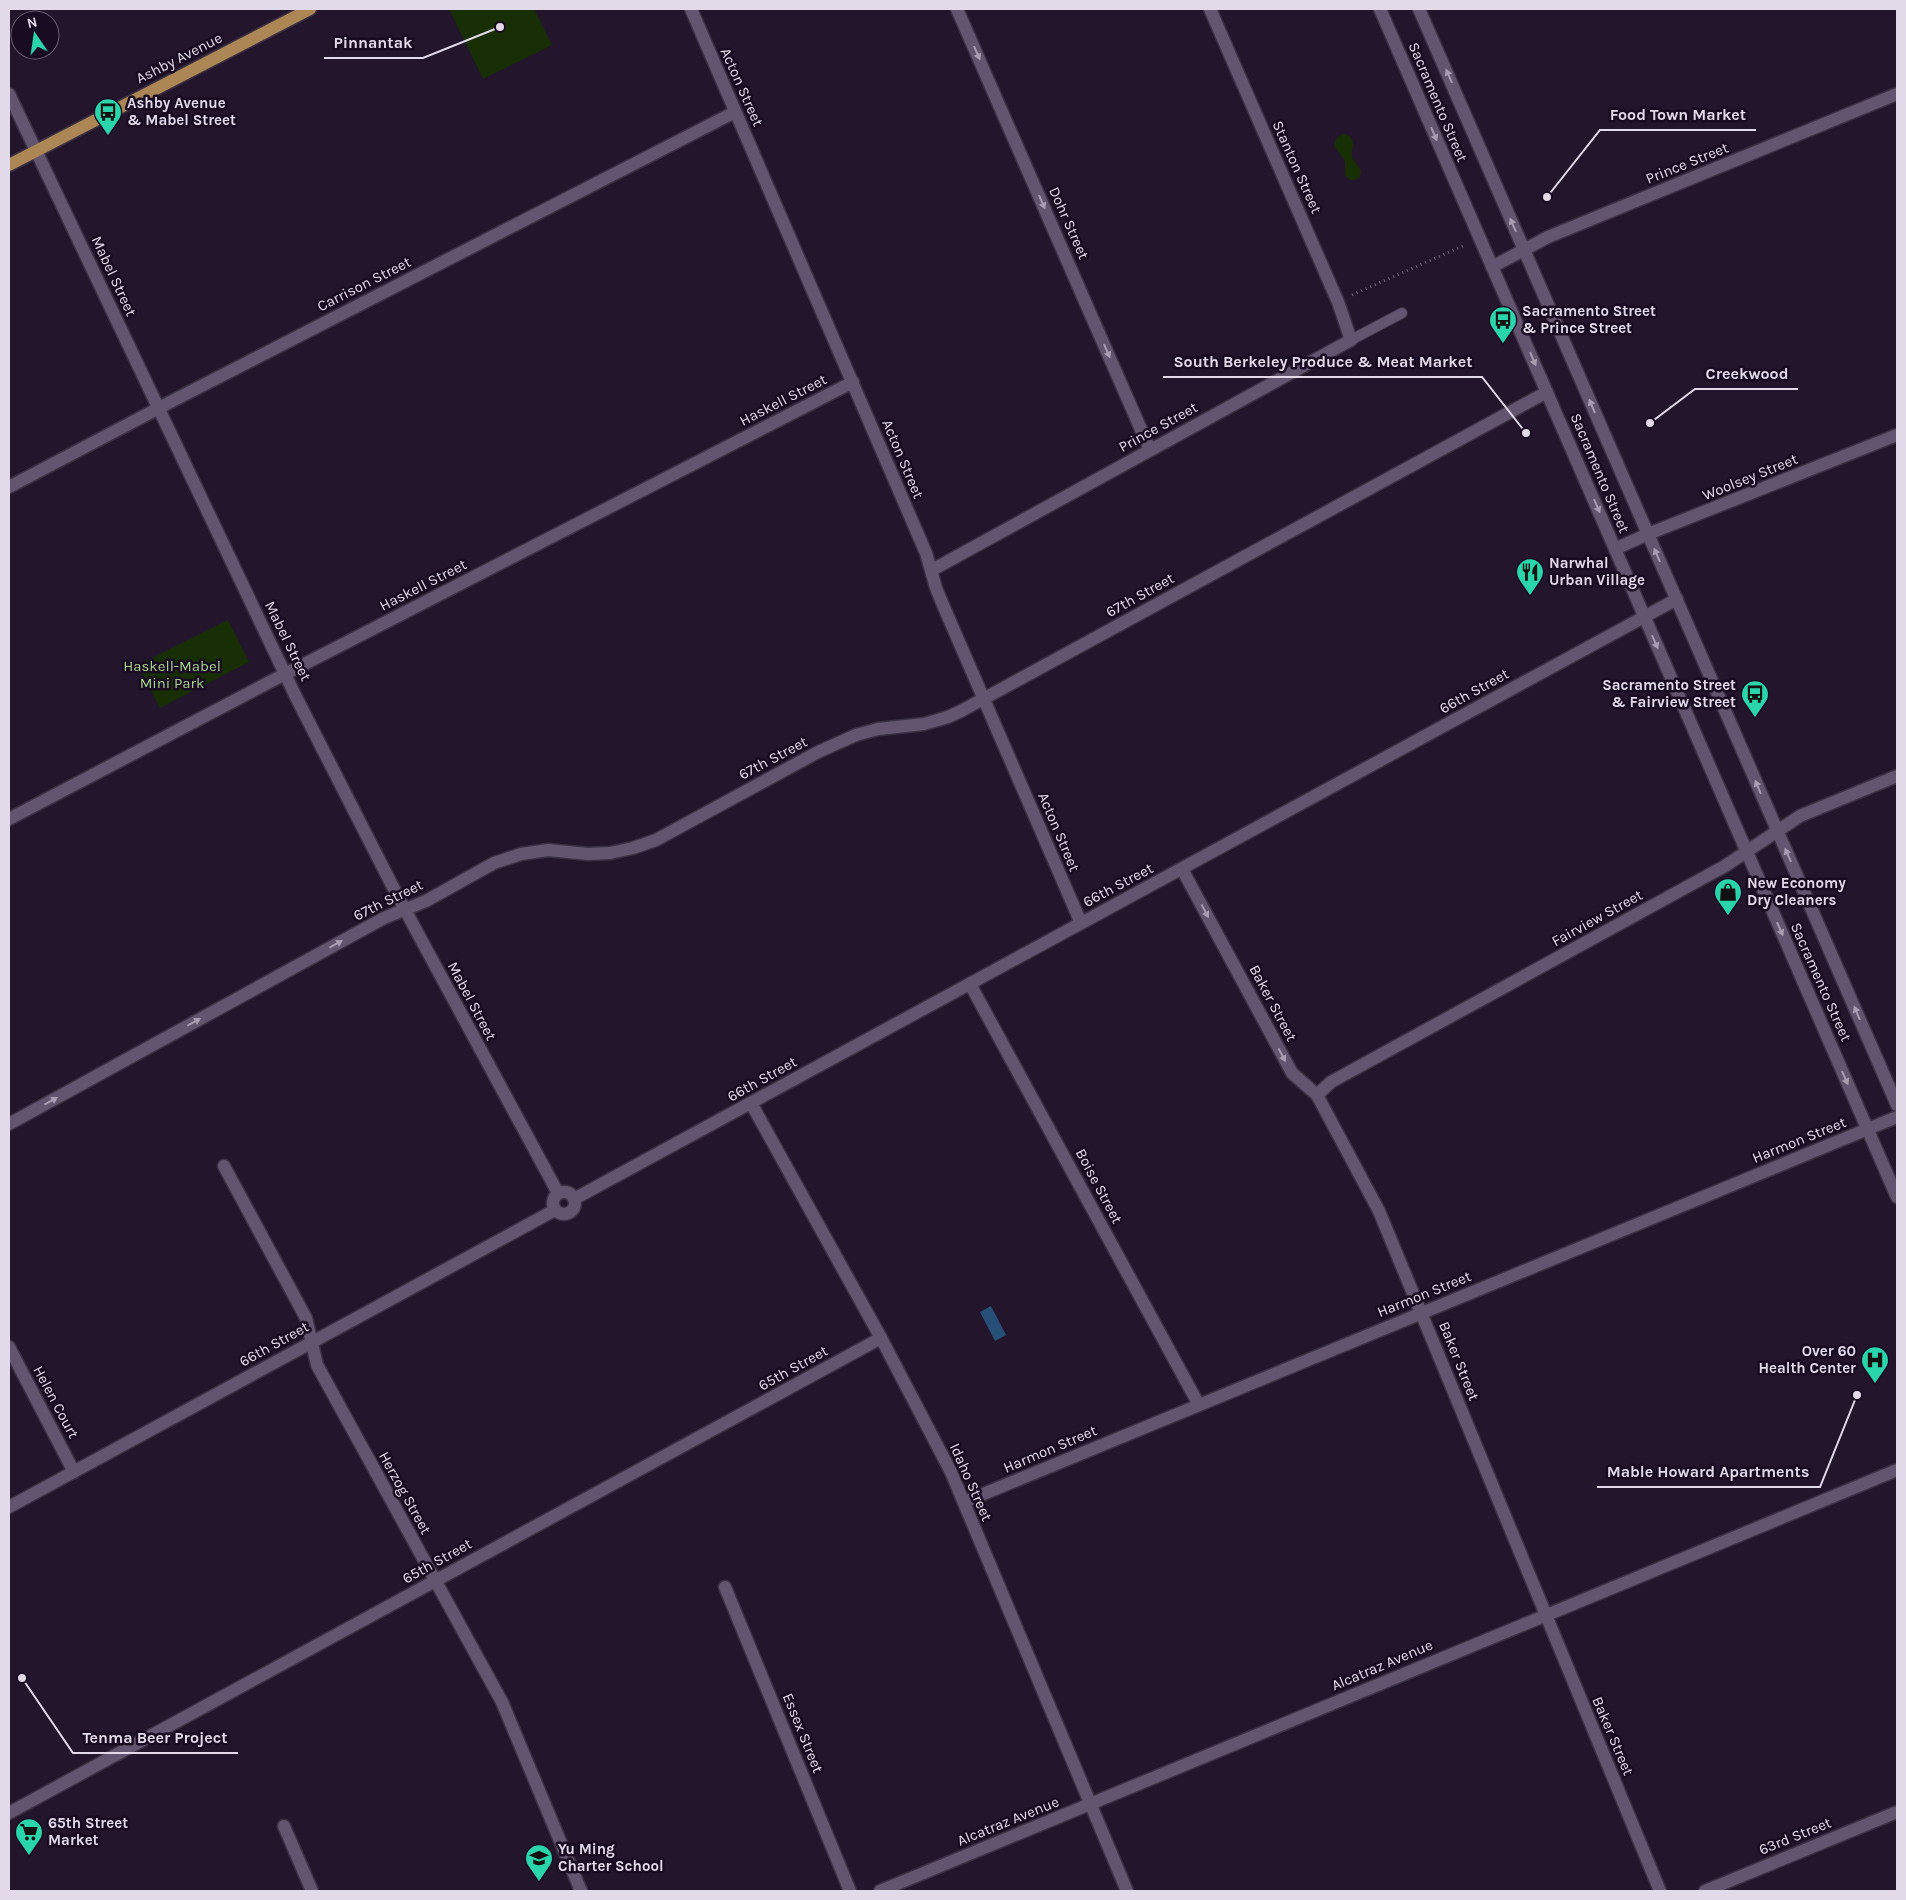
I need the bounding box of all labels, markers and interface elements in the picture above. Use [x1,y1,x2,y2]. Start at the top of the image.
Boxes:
north arrow [10,10,60,60]
text: N [25,13,39,32]
callout: Pinnantak [324,27,423,58]
street label: Ashby Avenue [133,29,225,87]
text: Pinnantak [334,33,413,52]
street label: Sacramento Street [1405,40,1471,165]
street label: Acton Street [717,45,767,129]
one-way arrow [973,46,981,60]
one-way arrow [1444,69,1452,83]
place label: Ashby Avenue & Mabel Street [127,94,236,129]
bus stop icon: Ashby Avenue & Mabel Street [93,97,123,136]
callout: Food Town Market [1600,99,1756,130]
text: Food Town Market [1610,105,1746,124]
street label: Stanton Street [1269,118,1326,216]
one-way arrow [1431,127,1439,141]
street label: Prince Street [1643,138,1731,188]
street label: Dohr Street [1045,184,1093,262]
one-way arrow [1038,195,1046,209]
one-way arrow [1509,218,1517,232]
street label: Mabel Street [88,233,141,319]
street label: Carrison Street [314,253,414,315]
place label: Sacramento Street & Prince Street [1522,302,1656,337]
bus stop icon: Sacramento Street & Prince Street [1488,305,1518,344]
one-way arrow [1103,344,1111,358]
callout: South Berkeley Produce & Meat Market [1163,346,1482,377]
text: South Berkeley Produce & Meat Market [1173,352,1473,371]
one-way arrow [1529,352,1537,366]
callout: Creekwood [1695,358,1798,389]
text: Creekwood [1706,364,1788,383]
street label: Haskell Street [736,370,830,430]
street label: Prince Street [1115,398,1201,456]
one-way arrow [1588,399,1596,413]
street label: Sacramento Street [1567,411,1633,536]
street label: Acton Street [878,417,928,502]
street label: Woolsey Street [1700,450,1800,504]
one-way arrow [1593,499,1601,513]
one-way arrow [1653,548,1661,562]
place label: Narwhal Urban Village [1549,554,1645,589]
street label: Haskell Street [376,555,470,615]
restaurant icon: Narwhal Urban Village [1515,557,1545,596]
street label: 67th Street [1103,569,1178,621]
street label: Mabel Street [261,598,315,684]
one-way arrow [1651,635,1659,649]
park label: Haskell-Mabel Mini Park [123,657,221,692]
street label: 66th Street [1436,664,1512,717]
place label: Sacramento Street & Fairview Street [1602,676,1736,711]
bus stop icon: Sacramento Street & Fairview Street [1740,679,1770,718]
street label: 67th Street [736,732,811,784]
one-way arrow [1753,780,1761,794]
street label: Acton Street [1034,790,1084,875]
one-way arrow [1783,848,1791,862]
street label: 66th Street [1080,859,1156,911]
place label: New Economy Dry Cleaners [1747,874,1846,909]
street label: 67th Street [350,875,426,925]
shop icon: New Economy Dry Cleaners [1713,877,1743,916]
street label: Fairview Street [1548,885,1646,950]
one-way arrow [1201,904,1209,919]
street label: Sacramento Street [1787,920,1855,1045]
one-way arrow [1777,922,1785,936]
one-way arrow [330,940,343,949]
street label: Mabel Street [444,959,500,1044]
street label: Baker Street [1245,962,1301,1045]
one-way arrow [1852,1006,1860,1020]
one-way arrow [187,1018,201,1027]
one-way arrow [1278,1047,1286,1062]
street label: 66th Street [724,1052,800,1105]
one-way arrow [1841,1071,1849,1085]
one-way arrow [45,1096,58,1105]
street label: Harmon Street [1749,1113,1849,1167]
street label: Boise Street [1072,1145,1126,1227]
street label: Harmon Street [1374,1267,1474,1321]
street label: 66th Street [236,1317,312,1370]
street label: Baker Street [1435,1319,1483,1404]
street label: 65th Street [755,1341,831,1394]
place label: Over 60 Health Center [1759,1342,1856,1377]
hospital icon: Over 60 Health Center [1860,1345,1890,1384]
street label: Helen Court [29,1363,83,1442]
street label: Harmon Street [1001,1421,1100,1477]
street label: Idaho Street [946,1440,996,1524]
street label: Herzog Street [375,1449,435,1538]
callout: Mable Howard Apartments [1597,1456,1820,1487]
text: Mable Howard Apartments [1607,1462,1809,1481]
street label: 65th Street [399,1534,475,1587]
street label: Alcatraz Avenue [1329,1636,1435,1694]
street label: Essex Street [779,1691,827,1776]
street label: Baker Street [1588,1694,1638,1778]
callout: Tenma Beer Project [73,1722,238,1753]
text: Tenma Beer Project [82,1728,228,1747]
street label: Alcatraz Avenue [954,1792,1062,1850]
street label: 63rd Street [1756,1813,1834,1859]
place label: 65th Street Market [48,1814,128,1849]
supermarket icon: 65th Street Market [14,1817,44,1856]
place label: Yu Ming Charter School [558,1840,663,1875]
school or university icon: Yu Ming Charter School [524,1843,554,1882]

